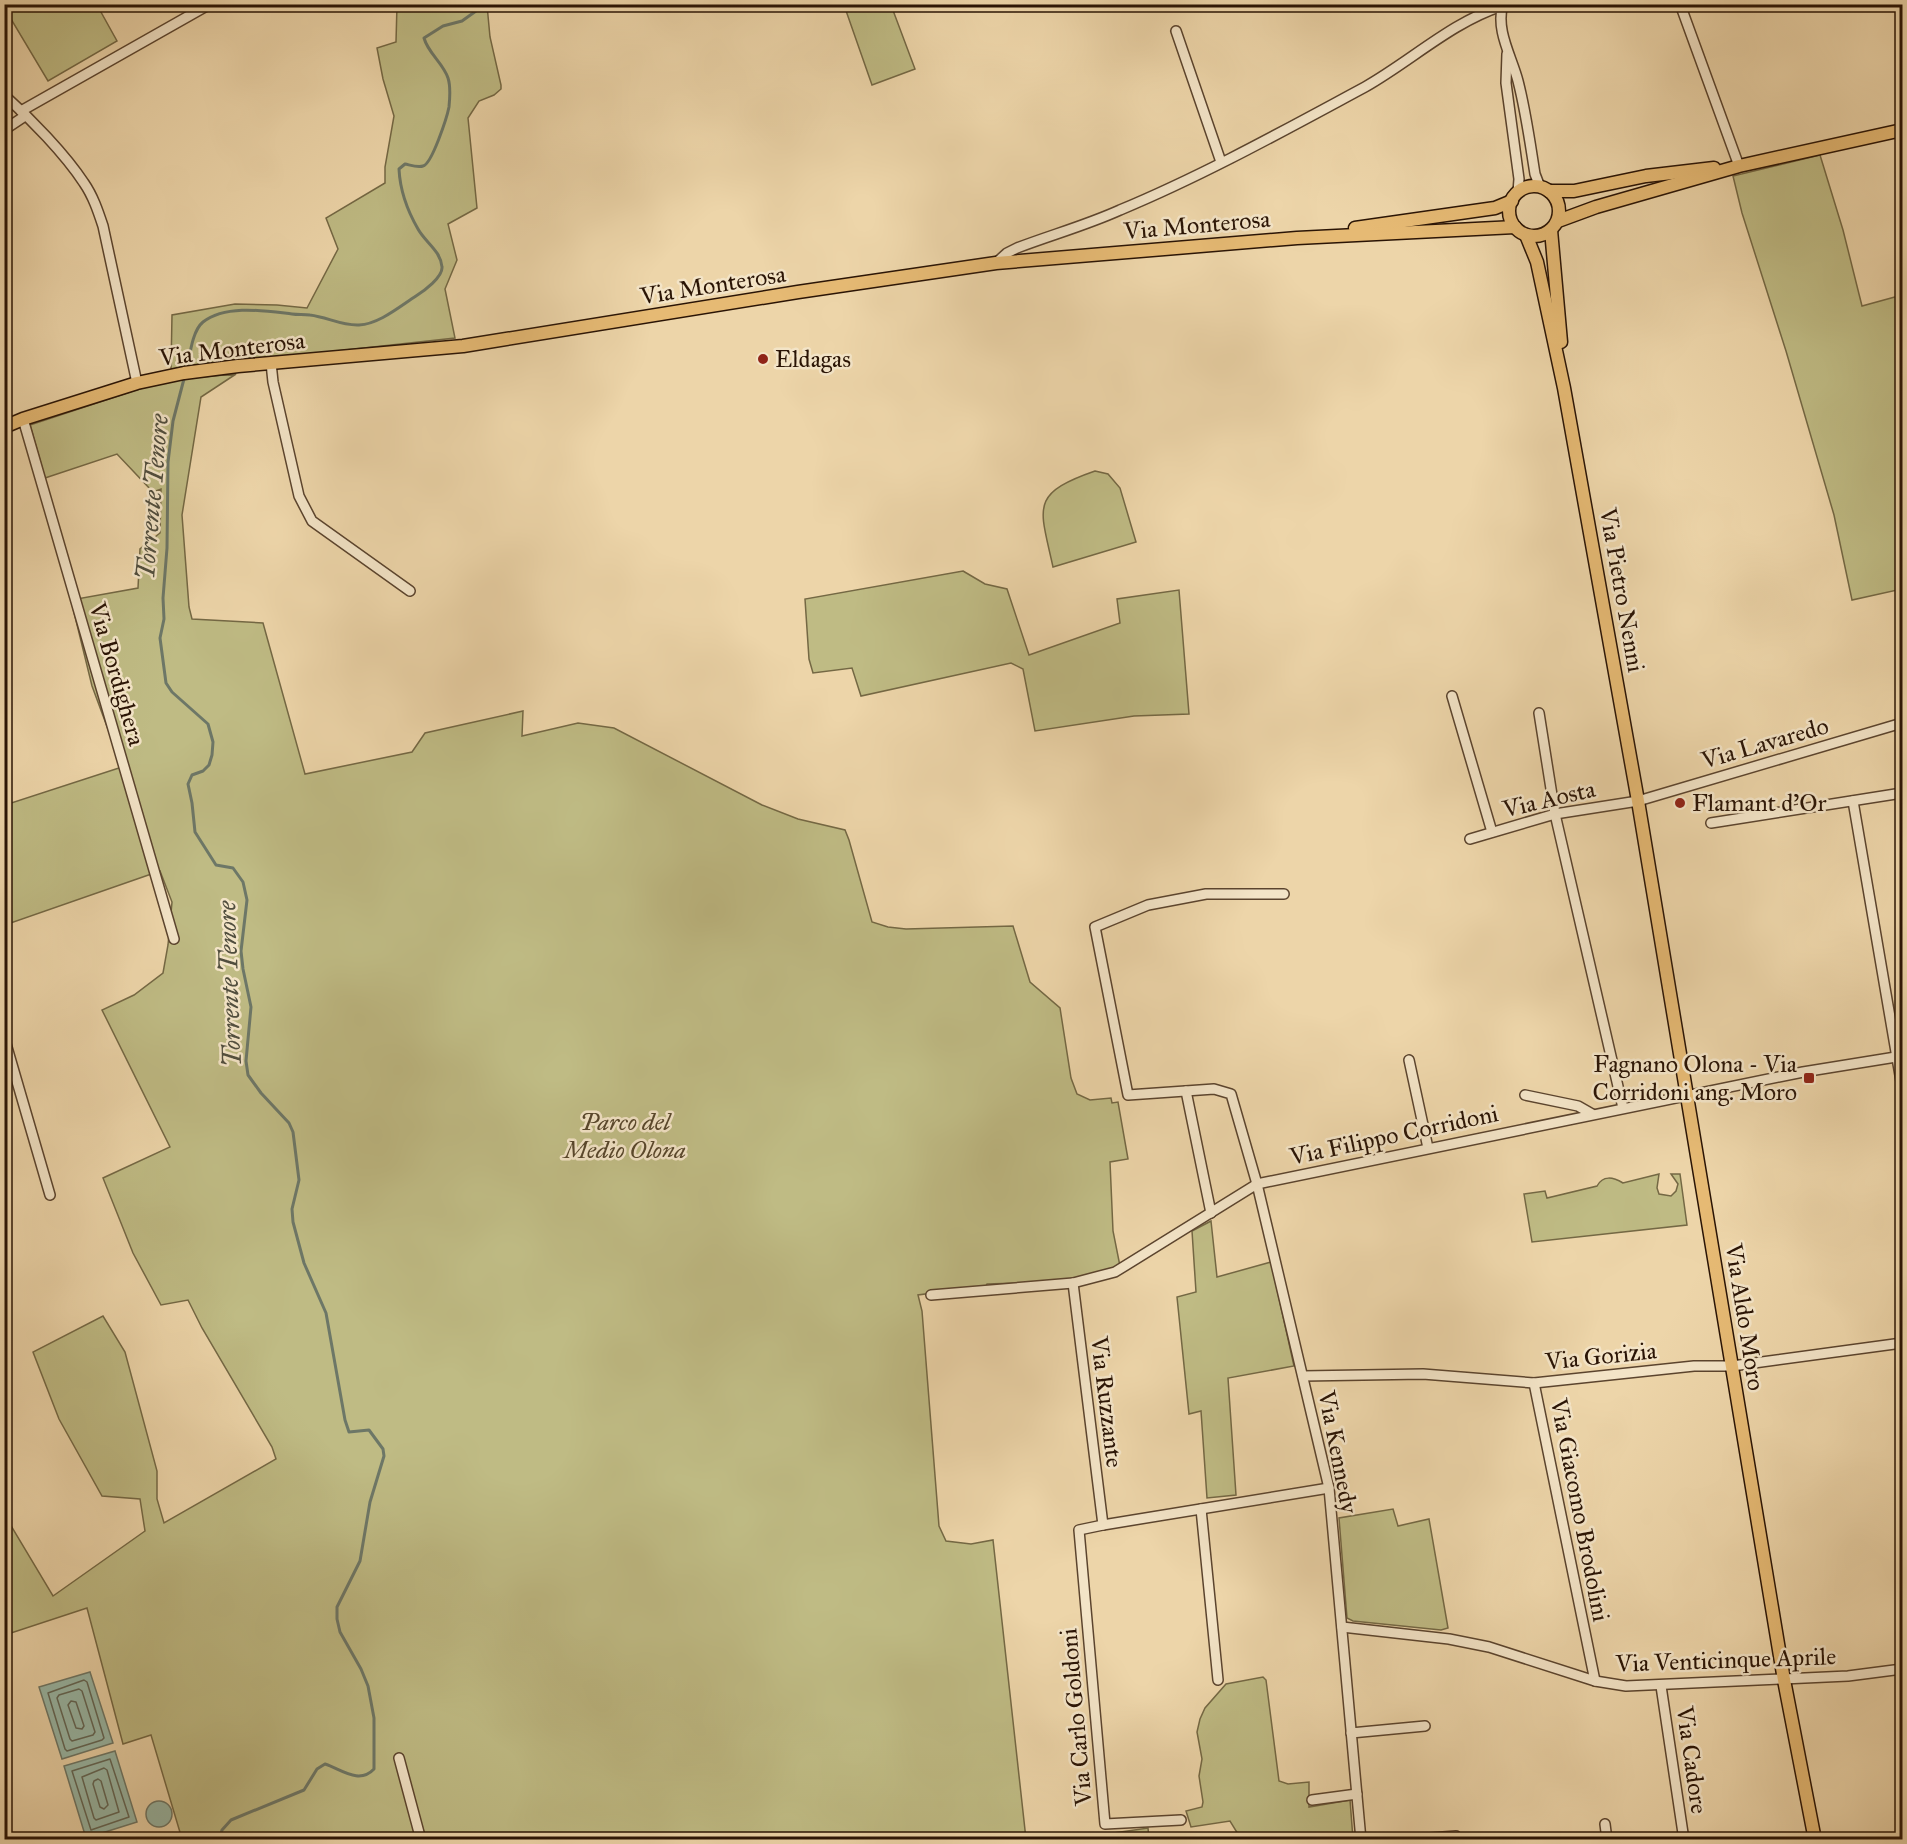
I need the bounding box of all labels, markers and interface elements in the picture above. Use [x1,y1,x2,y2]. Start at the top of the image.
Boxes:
street label: Via Monterosa [1122,204,1272,246]
street label: Via Monterosa [637,259,789,311]
street label: Via Monterosa [156,325,307,373]
place label: Eldagas [775,344,851,374]
marker: Eldagas [756,352,770,366]
water label: Torrente Tenore [129,411,175,581]
street label: Via Pietro Nenni [1593,505,1651,675]
street label: Via Bordighera [82,598,152,750]
street label: Via Lavaredo [1697,711,1832,776]
street label: Via Aosta [1499,774,1599,824]
place label: Flamant d'Or [1692,788,1826,818]
marker: Flamant d'Or [1673,796,1687,810]
water label: Torrente Tenore [210,899,248,1068]
place label: Fagnano Olona - Via Corridoni ang. Moro [1593,1049,1798,1107]
marker: Fagnano Olona - Via Corridoni ang. Moro [1802,1071,1816,1085]
street label: Via Filippo Corridoni [1286,1098,1501,1172]
park label: Parco del Medio Olona [562,1107,686,1165]
street label: Via Aldo Moro [1718,1240,1771,1393]
street label: Via Ruzzante [1084,1334,1130,1469]
street label: Via Gorizia [1543,1335,1659,1377]
street label: Via Kennedy [1311,1387,1365,1517]
street label: Via Giacomo Brodolini [1543,1395,1616,1624]
street label: Via Carlo Goldoni [1053,1627,1099,1808]
street label: Via Venticinque Aprile [1614,1641,1837,1679]
street label: Via Cadore [1669,1703,1714,1816]

